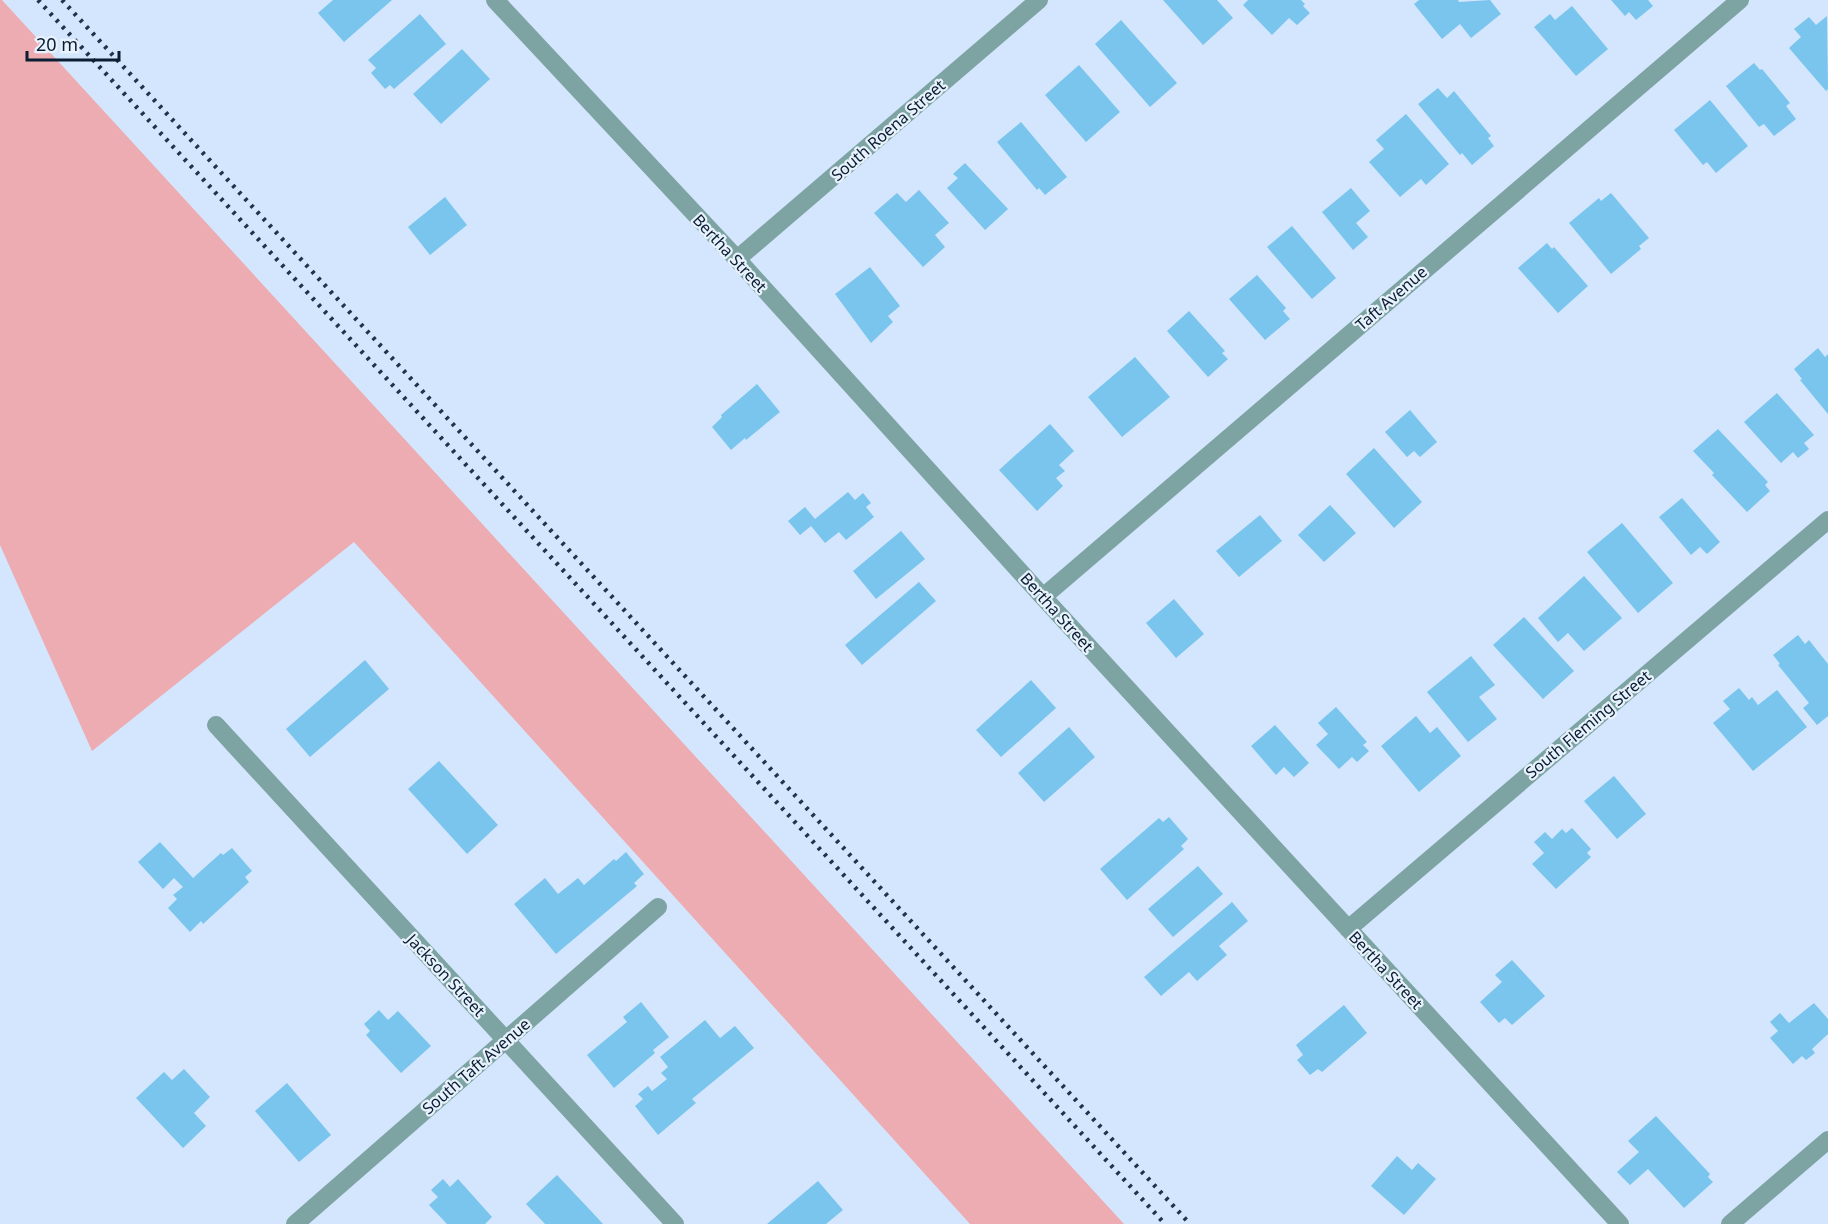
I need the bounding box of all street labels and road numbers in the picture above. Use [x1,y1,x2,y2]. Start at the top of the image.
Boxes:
street label: South Roena Street [826,74,950,186]
street label: Bertha Street [688,209,772,297]
street label: Taft Avenue [1350,261,1432,335]
street label: Bertha Street [1016,568,1099,656]
street label: South Fleming Street [1521,665,1655,783]
street label: Bertha Street [1344,926,1428,1014]
street label: Jackson Street [401,927,490,1021]
street label: South Taft Avenue [417,1013,535,1119]

